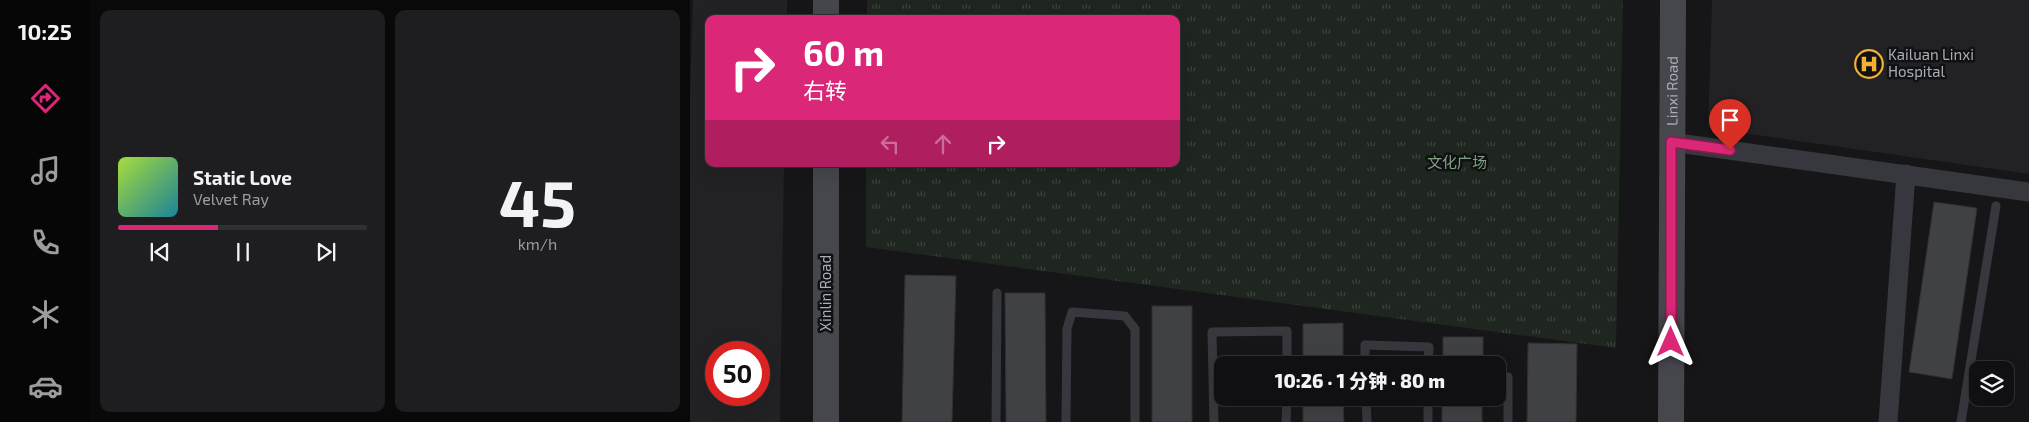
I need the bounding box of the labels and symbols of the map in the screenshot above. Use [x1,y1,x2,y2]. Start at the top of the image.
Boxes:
place label: Kailuan Linxi Hospital [1888,45,1974,80]
hospital icon: Kailuan Linxi Hospital [1854,49,1884,79]
street label: Linxi Road [1662,56,1681,126]
pin [1709,99,1751,150]
park label: 文化广场 [1427,153,1487,171]
street label: Xinlin Road [816,255,834,331]
position arrow [1644,315,1696,367]
speed limit sign: 50 [705,341,770,406]

